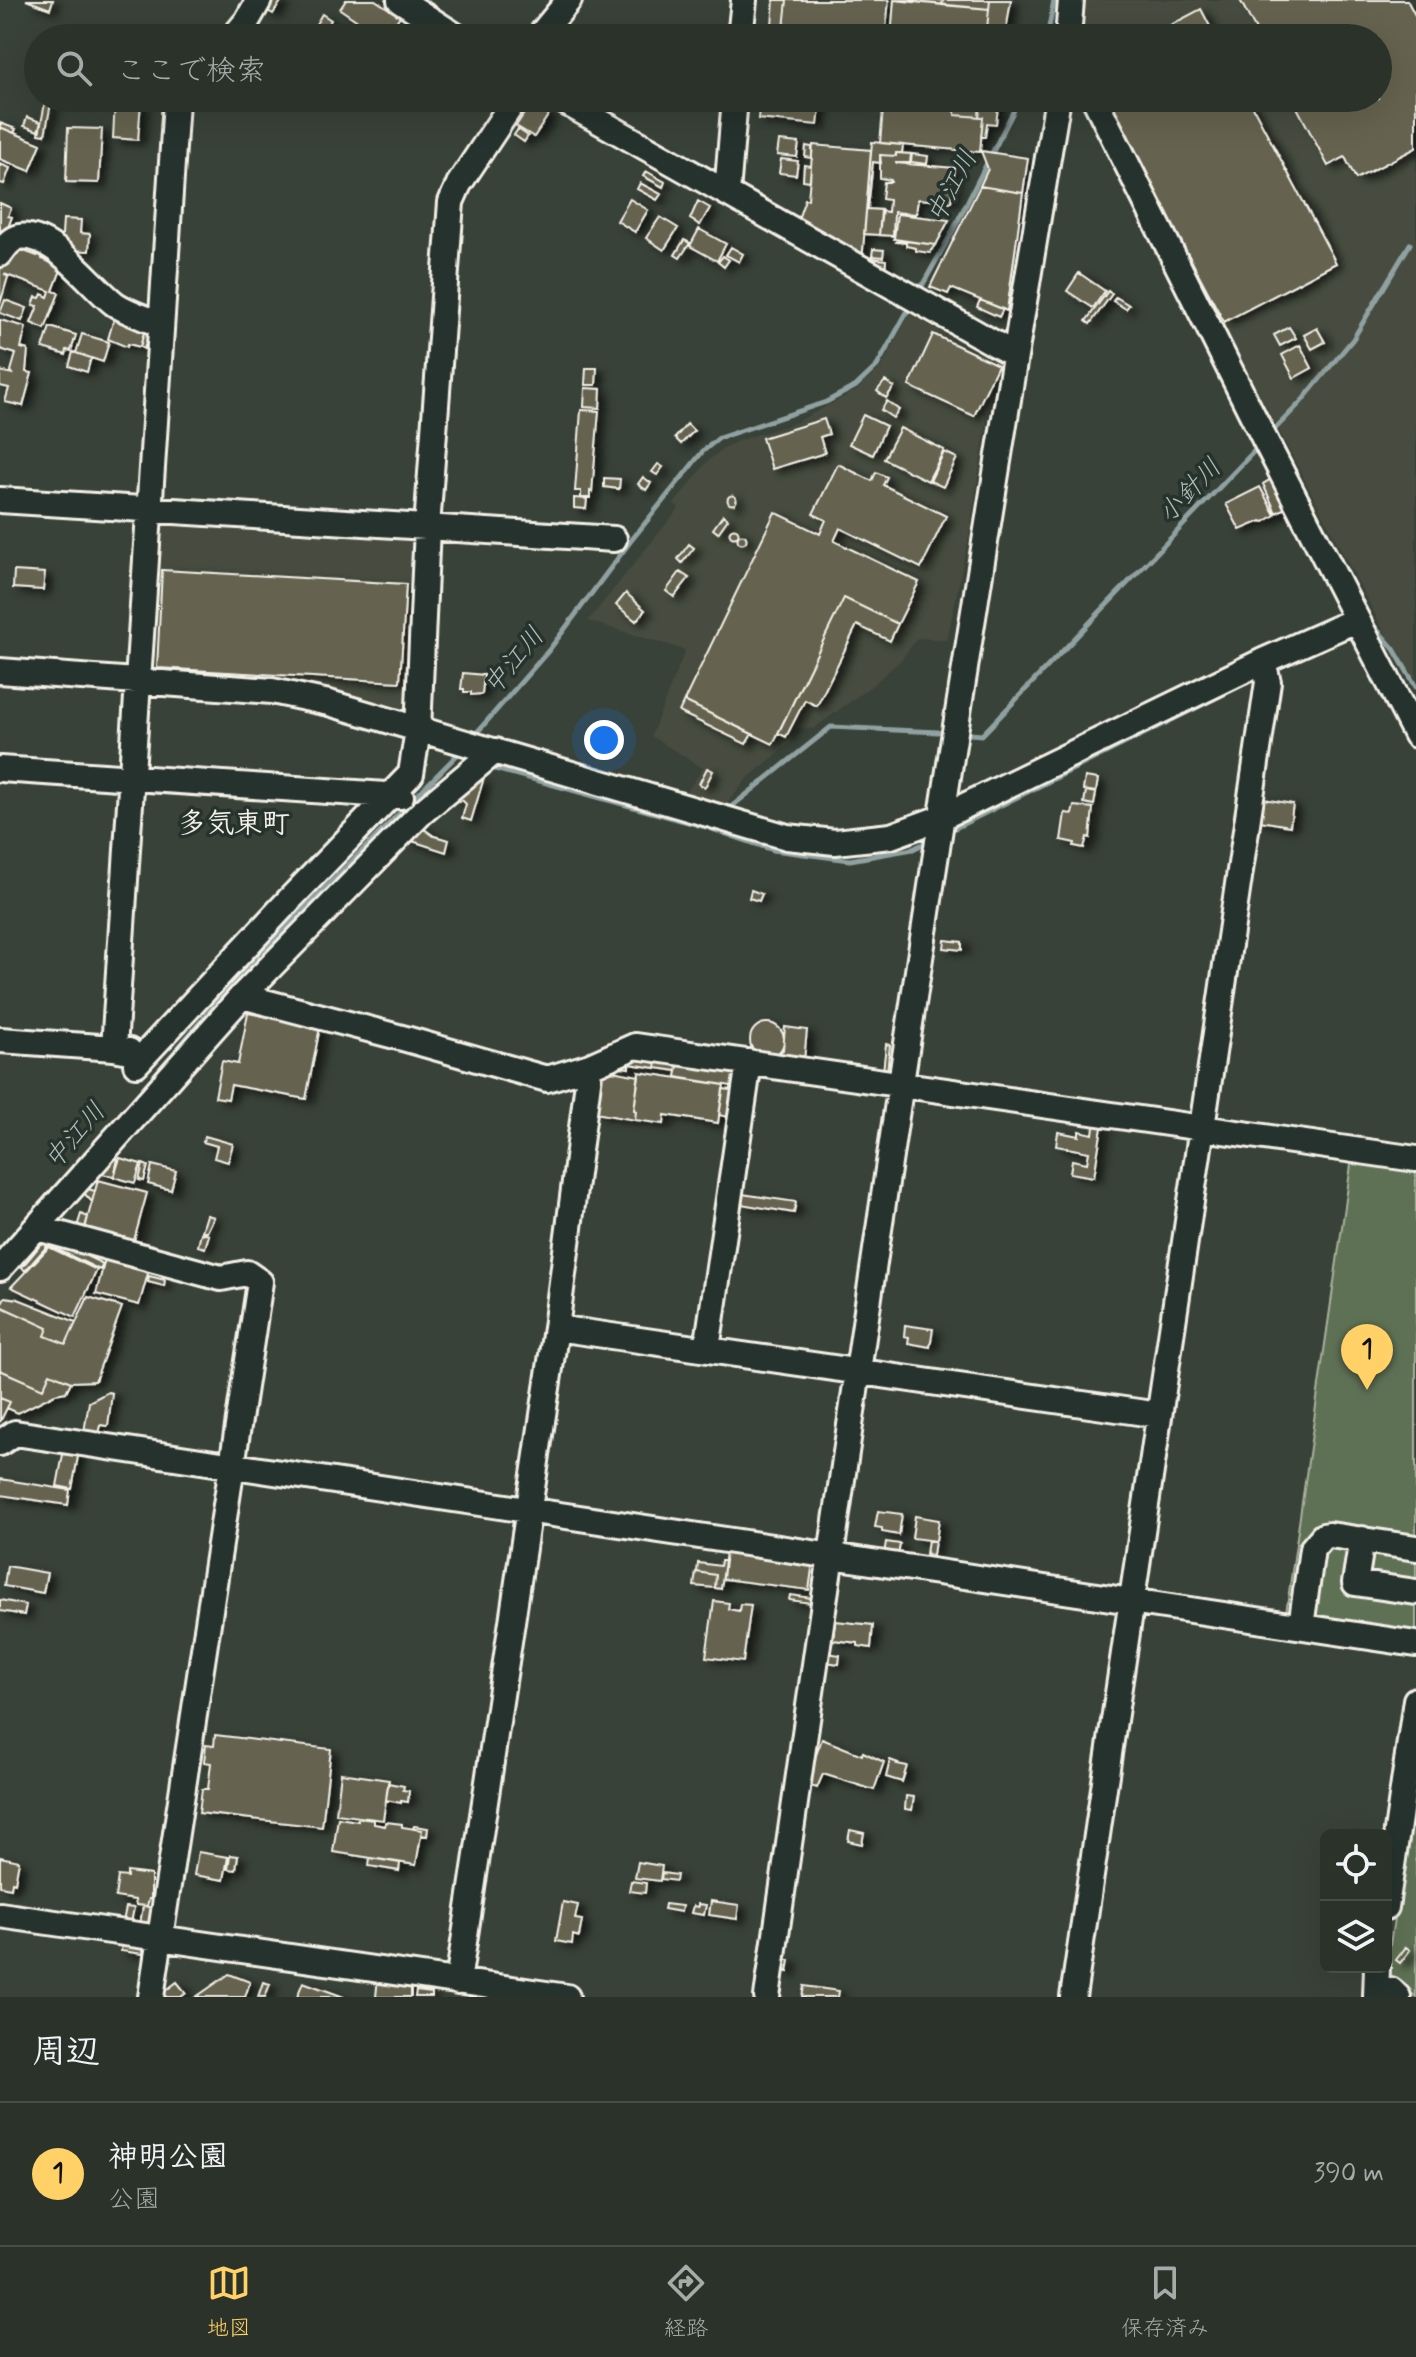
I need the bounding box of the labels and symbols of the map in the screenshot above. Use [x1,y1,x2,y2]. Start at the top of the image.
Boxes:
water label: 中江川 [919,145,986,229]
water label: 小針川 [1151,452,1230,531]
water label: 中江川 [476,620,553,702]
your location [584,720,624,760]
district label: 多気東町 [178,806,290,843]
water label: 中江川 [37,1096,114,1177]
pin: 1 [1341,1324,1393,1390]

